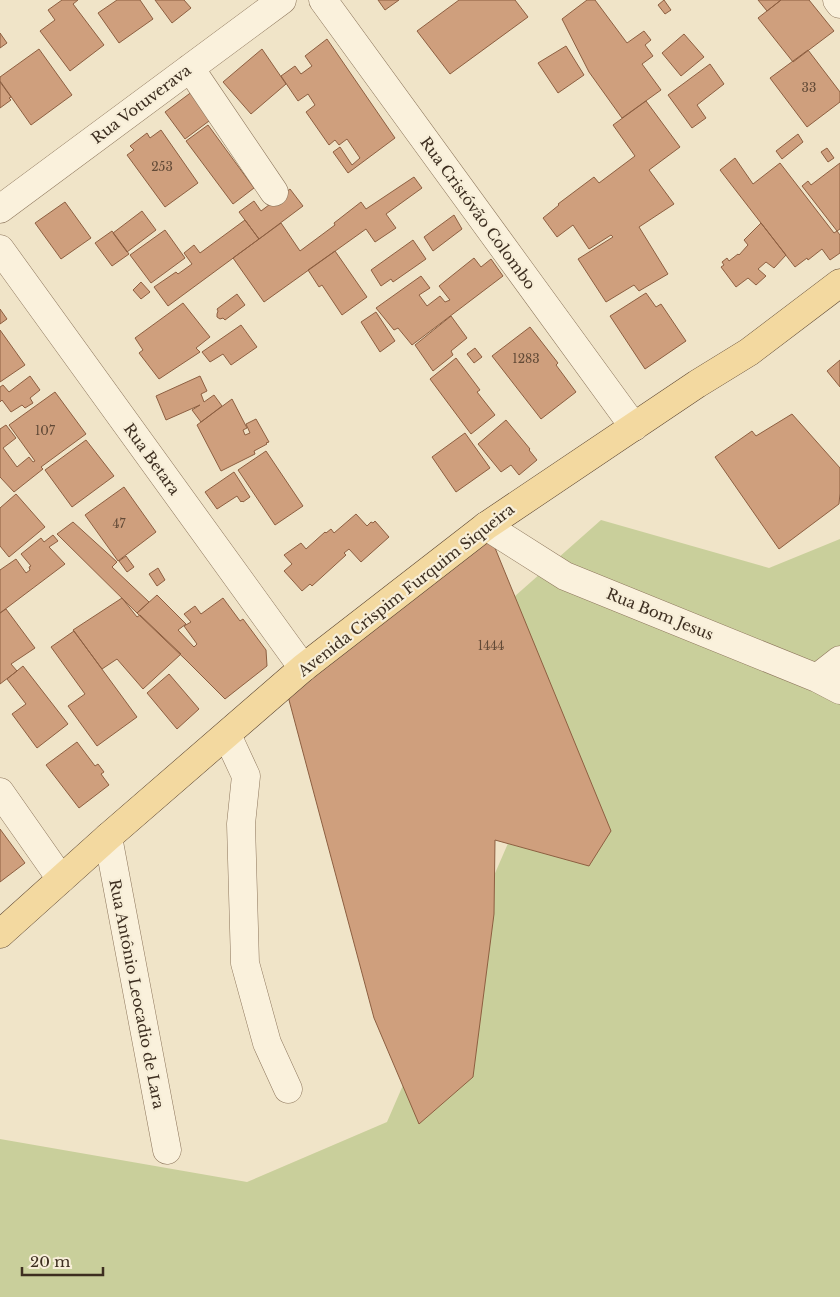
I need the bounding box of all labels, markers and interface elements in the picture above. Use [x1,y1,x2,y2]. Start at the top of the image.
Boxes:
street label: Rua Votuverava [88,60,195,148]
house number: 33 [802,80,816,95]
street label: Rua Cristóvão Colombo [416,133,540,293]
house number: 253 [151,159,173,174]
house number: 1283 [512,351,540,366]
street label: Rua Betara [120,419,185,499]
house number: 107 [35,423,56,438]
street label: Avenida Crispim Furquim Siqueira [293,499,518,681]
house number: 47 [112,516,126,531]
street label: Rua Bom Jesus [604,584,717,644]
house number: 1444 [478,638,504,653]
street label: Rua Antônio Leocadio de Lara [105,878,169,1111]
scale bar [22,1244,104,1276]
text: 20 m [30,1252,70,1271]

